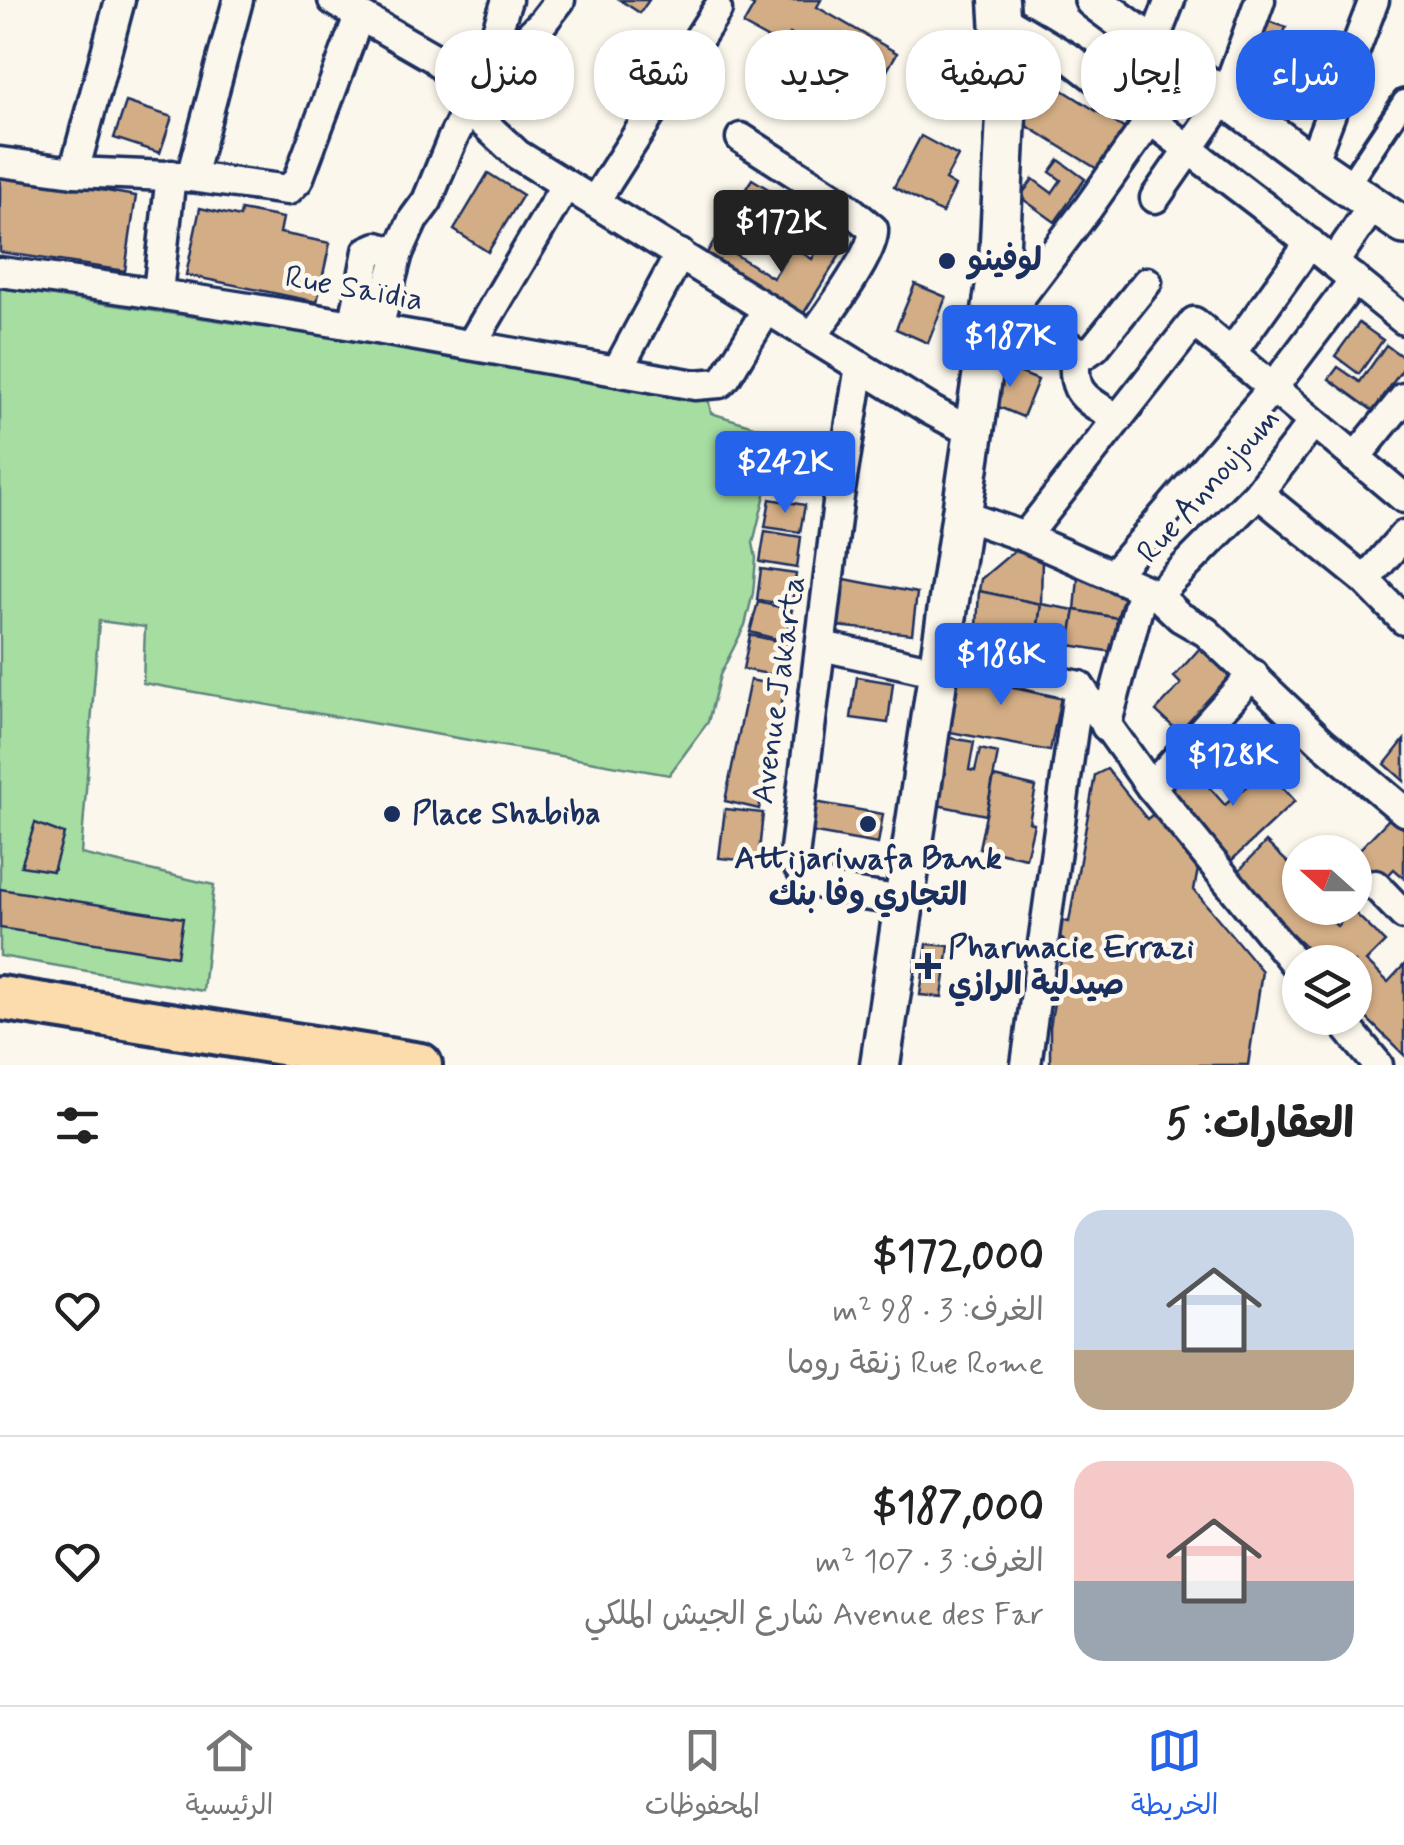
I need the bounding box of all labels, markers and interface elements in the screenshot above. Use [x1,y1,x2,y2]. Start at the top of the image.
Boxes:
chip: منزل [435,30,574,120]
chip: شقة [594,30,725,120]
chip: جديد [745,30,886,120]
chip: تصفية [906,30,1061,120]
chip: إيجار [1081,30,1216,120]
chip: شراء [1236,30,1375,120]
pin: $172K [711,190,851,275]
text: $172K [736,201,826,243]
place label: لوفينو [965,240,1042,282]
marker: لوفينو [936,250,958,272]
street label: Rue Saïdia [282,256,426,322]
pin: $187K [940,305,1080,390]
text: $187K [964,316,1056,358]
street label: Rue Annoujoum [1128,399,1290,573]
pin: $242K [715,431,855,516]
text: $242K [737,442,833,484]
street label: Avenue Jakarta [742,573,816,807]
pin: $186K [931,623,1071,708]
text: $186K [957,634,1045,676]
pin: $128K [1163,724,1303,809]
text: $128K [1188,735,1278,777]
place label: Place Shabiba [412,793,601,835]
marker: Place Shabiba [381,803,403,825]
marker: Attijariwafa Bank التجاري وفا بنك [857,813,879,835]
north arrow [1282,835,1372,925]
map controls [1282,835,1372,1035]
place label: Attijariwafa Bank التجاري وفا بنك [734,838,1002,918]
place label: Pharmacie Errazi صيدلية الرازي [948,927,1194,1007]
button: layers [1282,945,1372,1035]
marker: Pharmacie Errazi صيدلية الرازي [917,955,939,977]
icon: filters [50,1098,105,1153]
text: العقارات: 5 [1166,1098,1354,1153]
text: $172,000 [873,1230,1044,1285]
icon: home [1154,1250,1274,1370]
icon: heart [50,1283,105,1338]
text: الغرف: 3 · 98 m² [832,1290,1044,1332]
text: Rue Rome زنقة روما [787,1343,1044,1385]
text: $187,000 [872,1481,1044,1536]
icon: home [1154,1501,1274,1621]
icon: heart [50,1534,105,1589]
text: الغرف: 3 · 107 m² [815,1541,1044,1583]
text: Avenue des Far شارع الجيش الملكي [584,1594,1044,1636]
tab: الرئيسية [186,1723,274,1829]
tab: المحفوظات [645,1723,760,1829]
tab: الخريطة [1131,1723,1218,1829]

